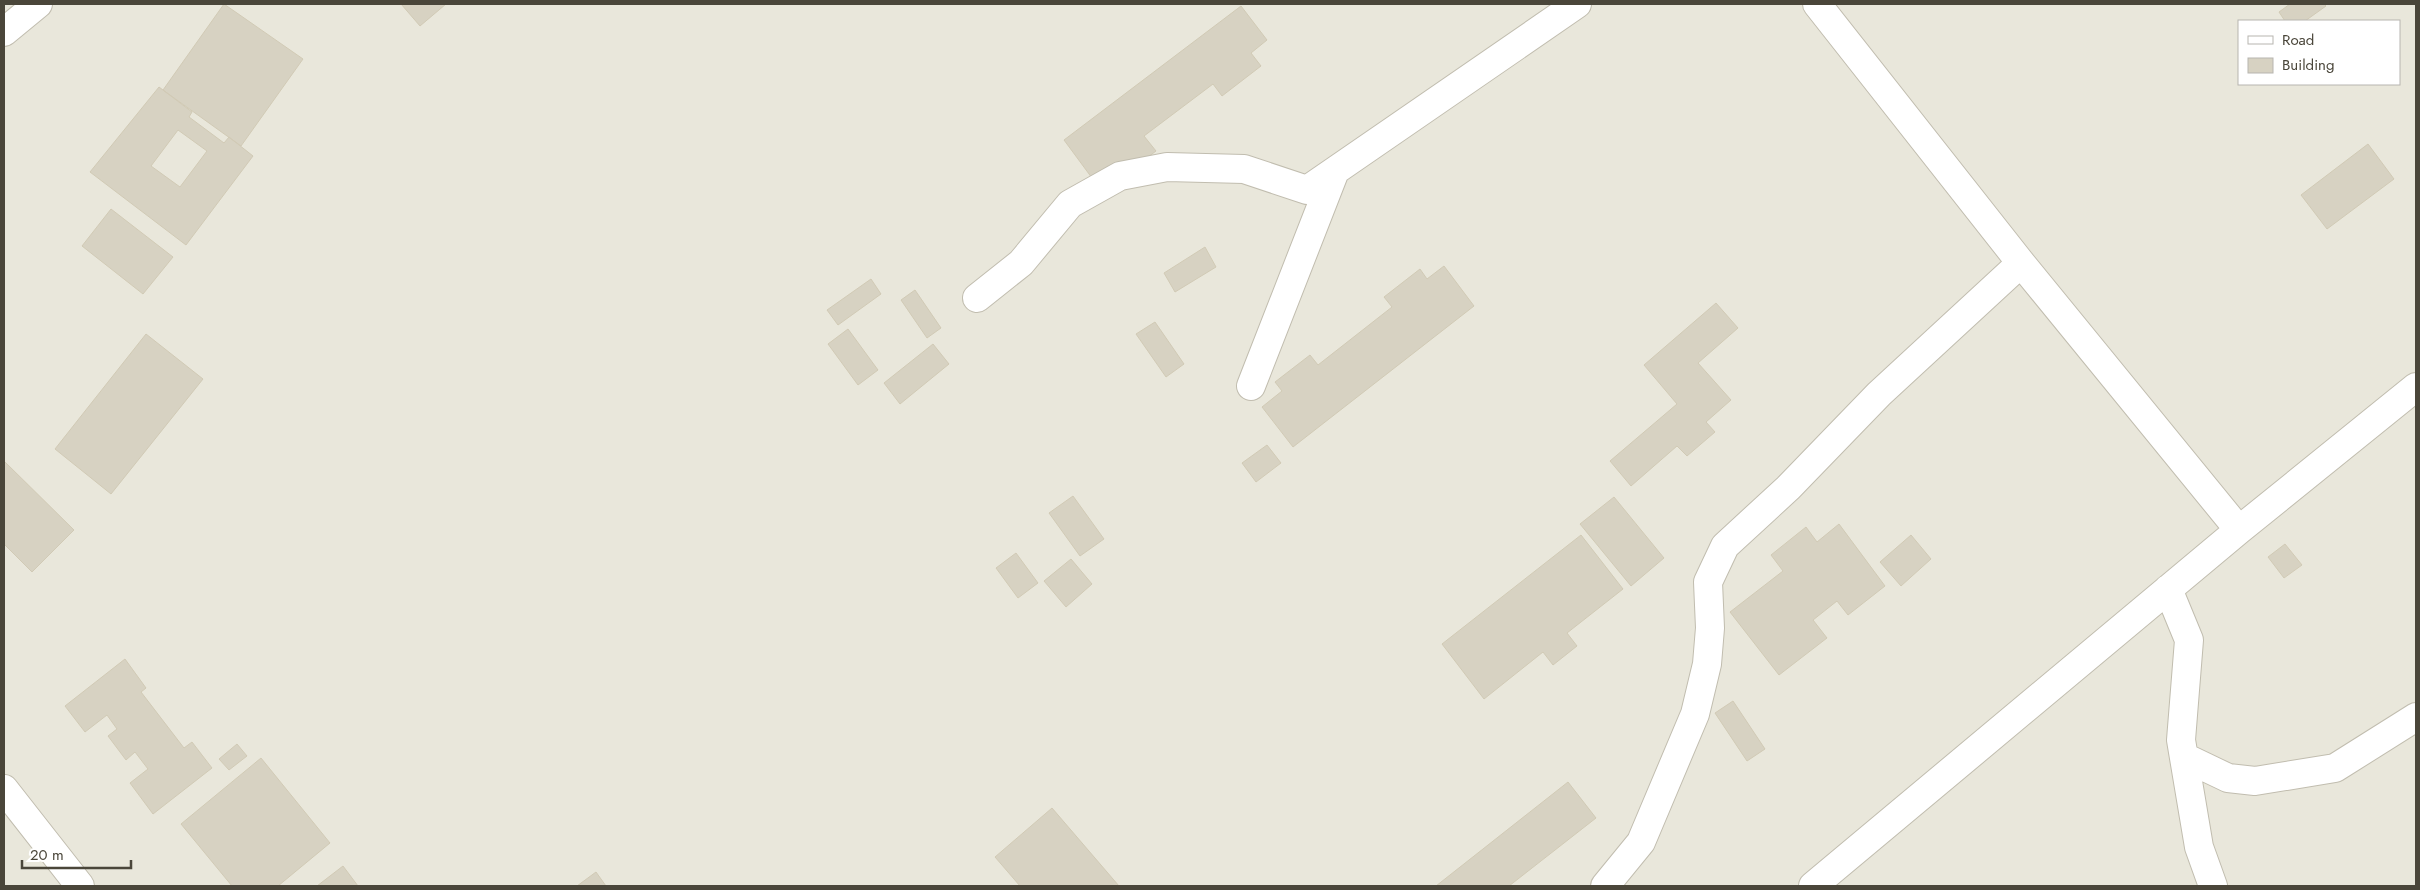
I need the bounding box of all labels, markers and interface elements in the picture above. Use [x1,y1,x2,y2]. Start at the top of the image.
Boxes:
legend [2238,20,2400,85]
text: Road [2282,29,2314,51]
text: Building [2282,54,2334,76]
scale bar [22,838,131,870]
text: 20 m [30,844,64,866]

